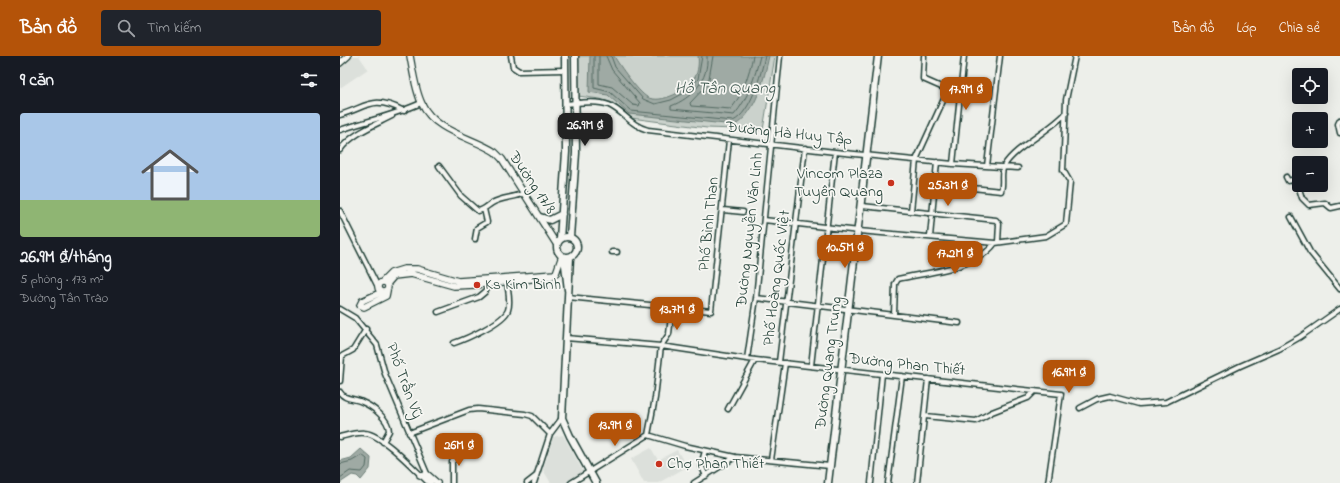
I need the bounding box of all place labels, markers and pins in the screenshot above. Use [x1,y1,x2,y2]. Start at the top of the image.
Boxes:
pin: 17.9M ₫ [929,77,1003,111]
pin: 26.9M ₫ [548,113,622,147]
place label: Vincom Plaza Tuyên Quang [794,162,883,204]
pin: 25.3M ₫ [911,173,985,207]
marker: Vincom Plaza Tuyên Quang [886,178,896,188]
pin: 10.5M ₫ [808,235,882,269]
pin: 17.2M ₫ [918,241,992,275]
place label: Ks Kim Bình [485,273,561,297]
marker: Ks Kim Bình [472,280,482,290]
pin: 13.7M ₫ [640,297,714,331]
pin: 16.9M ₫ [1032,360,1106,394]
pin: 13.9M ₫ [578,413,652,447]
pin: 26M ₫ [431,433,487,467]
place label: Chợ Phan Thiết [667,452,765,476]
marker: Chợ Phan Thiết [654,459,664,469]

